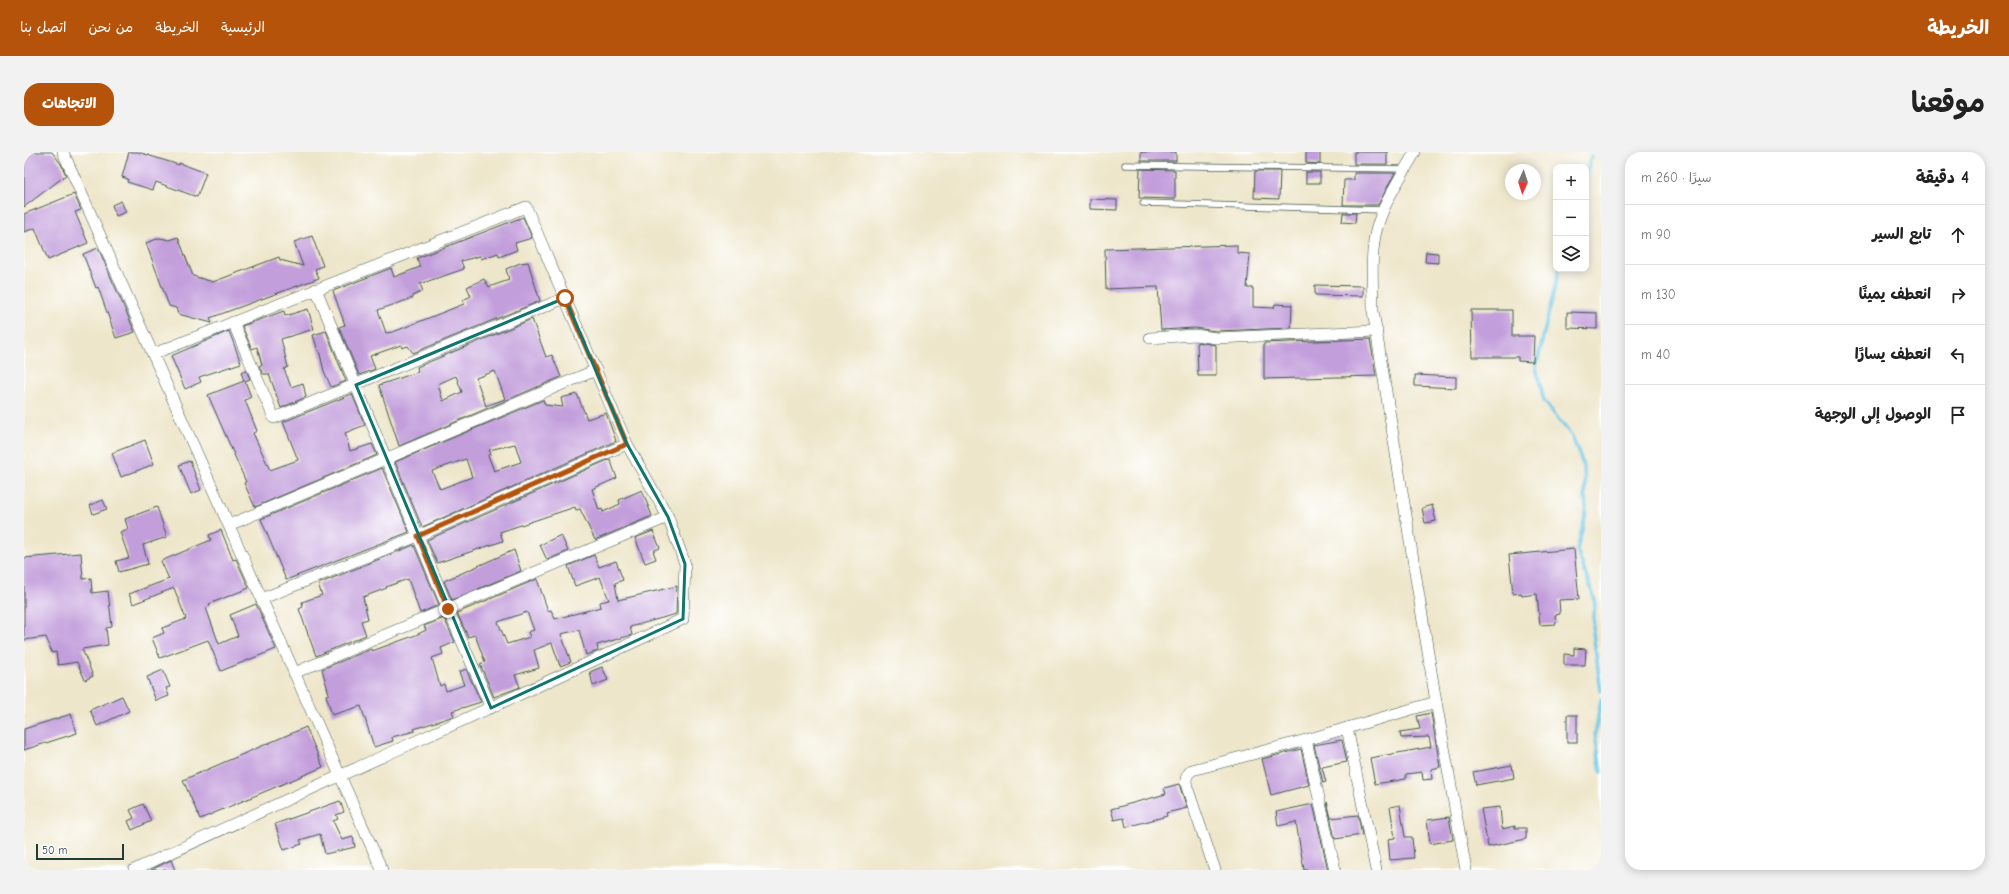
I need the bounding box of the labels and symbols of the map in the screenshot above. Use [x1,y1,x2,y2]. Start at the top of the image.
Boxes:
north arrow [1505,164,1541,200]
route start [556,289,574,307]
route end [439,600,457,618]
scale bar [36,842,124,861]

